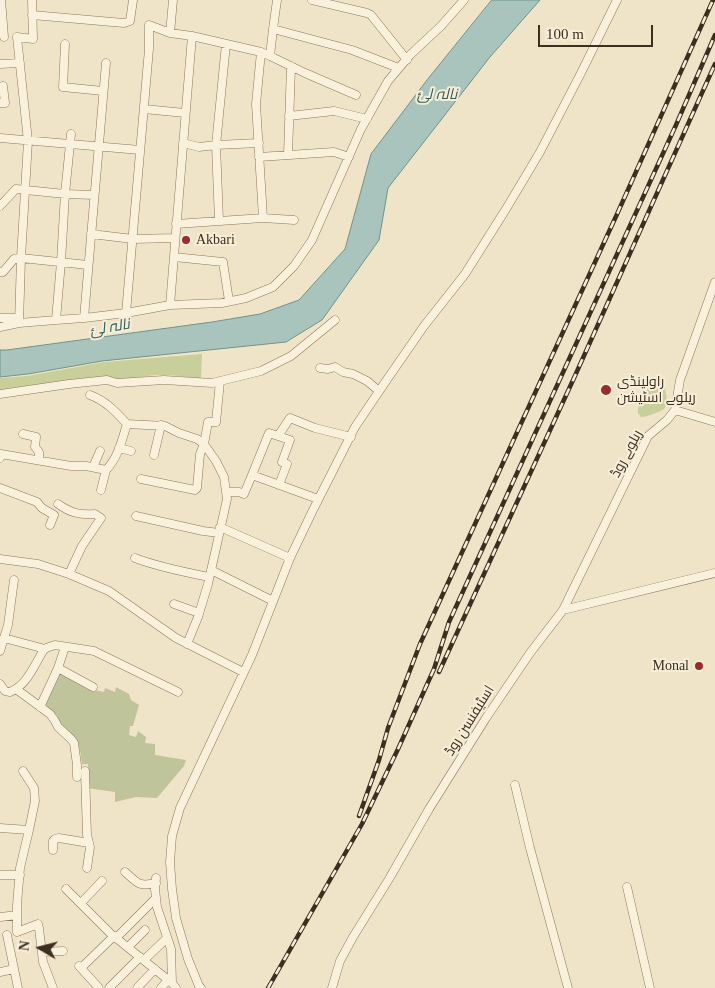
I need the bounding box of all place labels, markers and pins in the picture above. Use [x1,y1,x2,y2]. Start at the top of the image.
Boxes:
place label: Akbari [196,232,235,248]
marker: Akbari [180,234,192,246]
place label: راولپنڈی ریلوے اسٹیشن [617,374,696,407]
marker: راولپنڈی ریلوے اسٹیشن [599,383,613,397]
place label: Monal [652,658,689,674]
marker: Monal [693,660,705,672]

